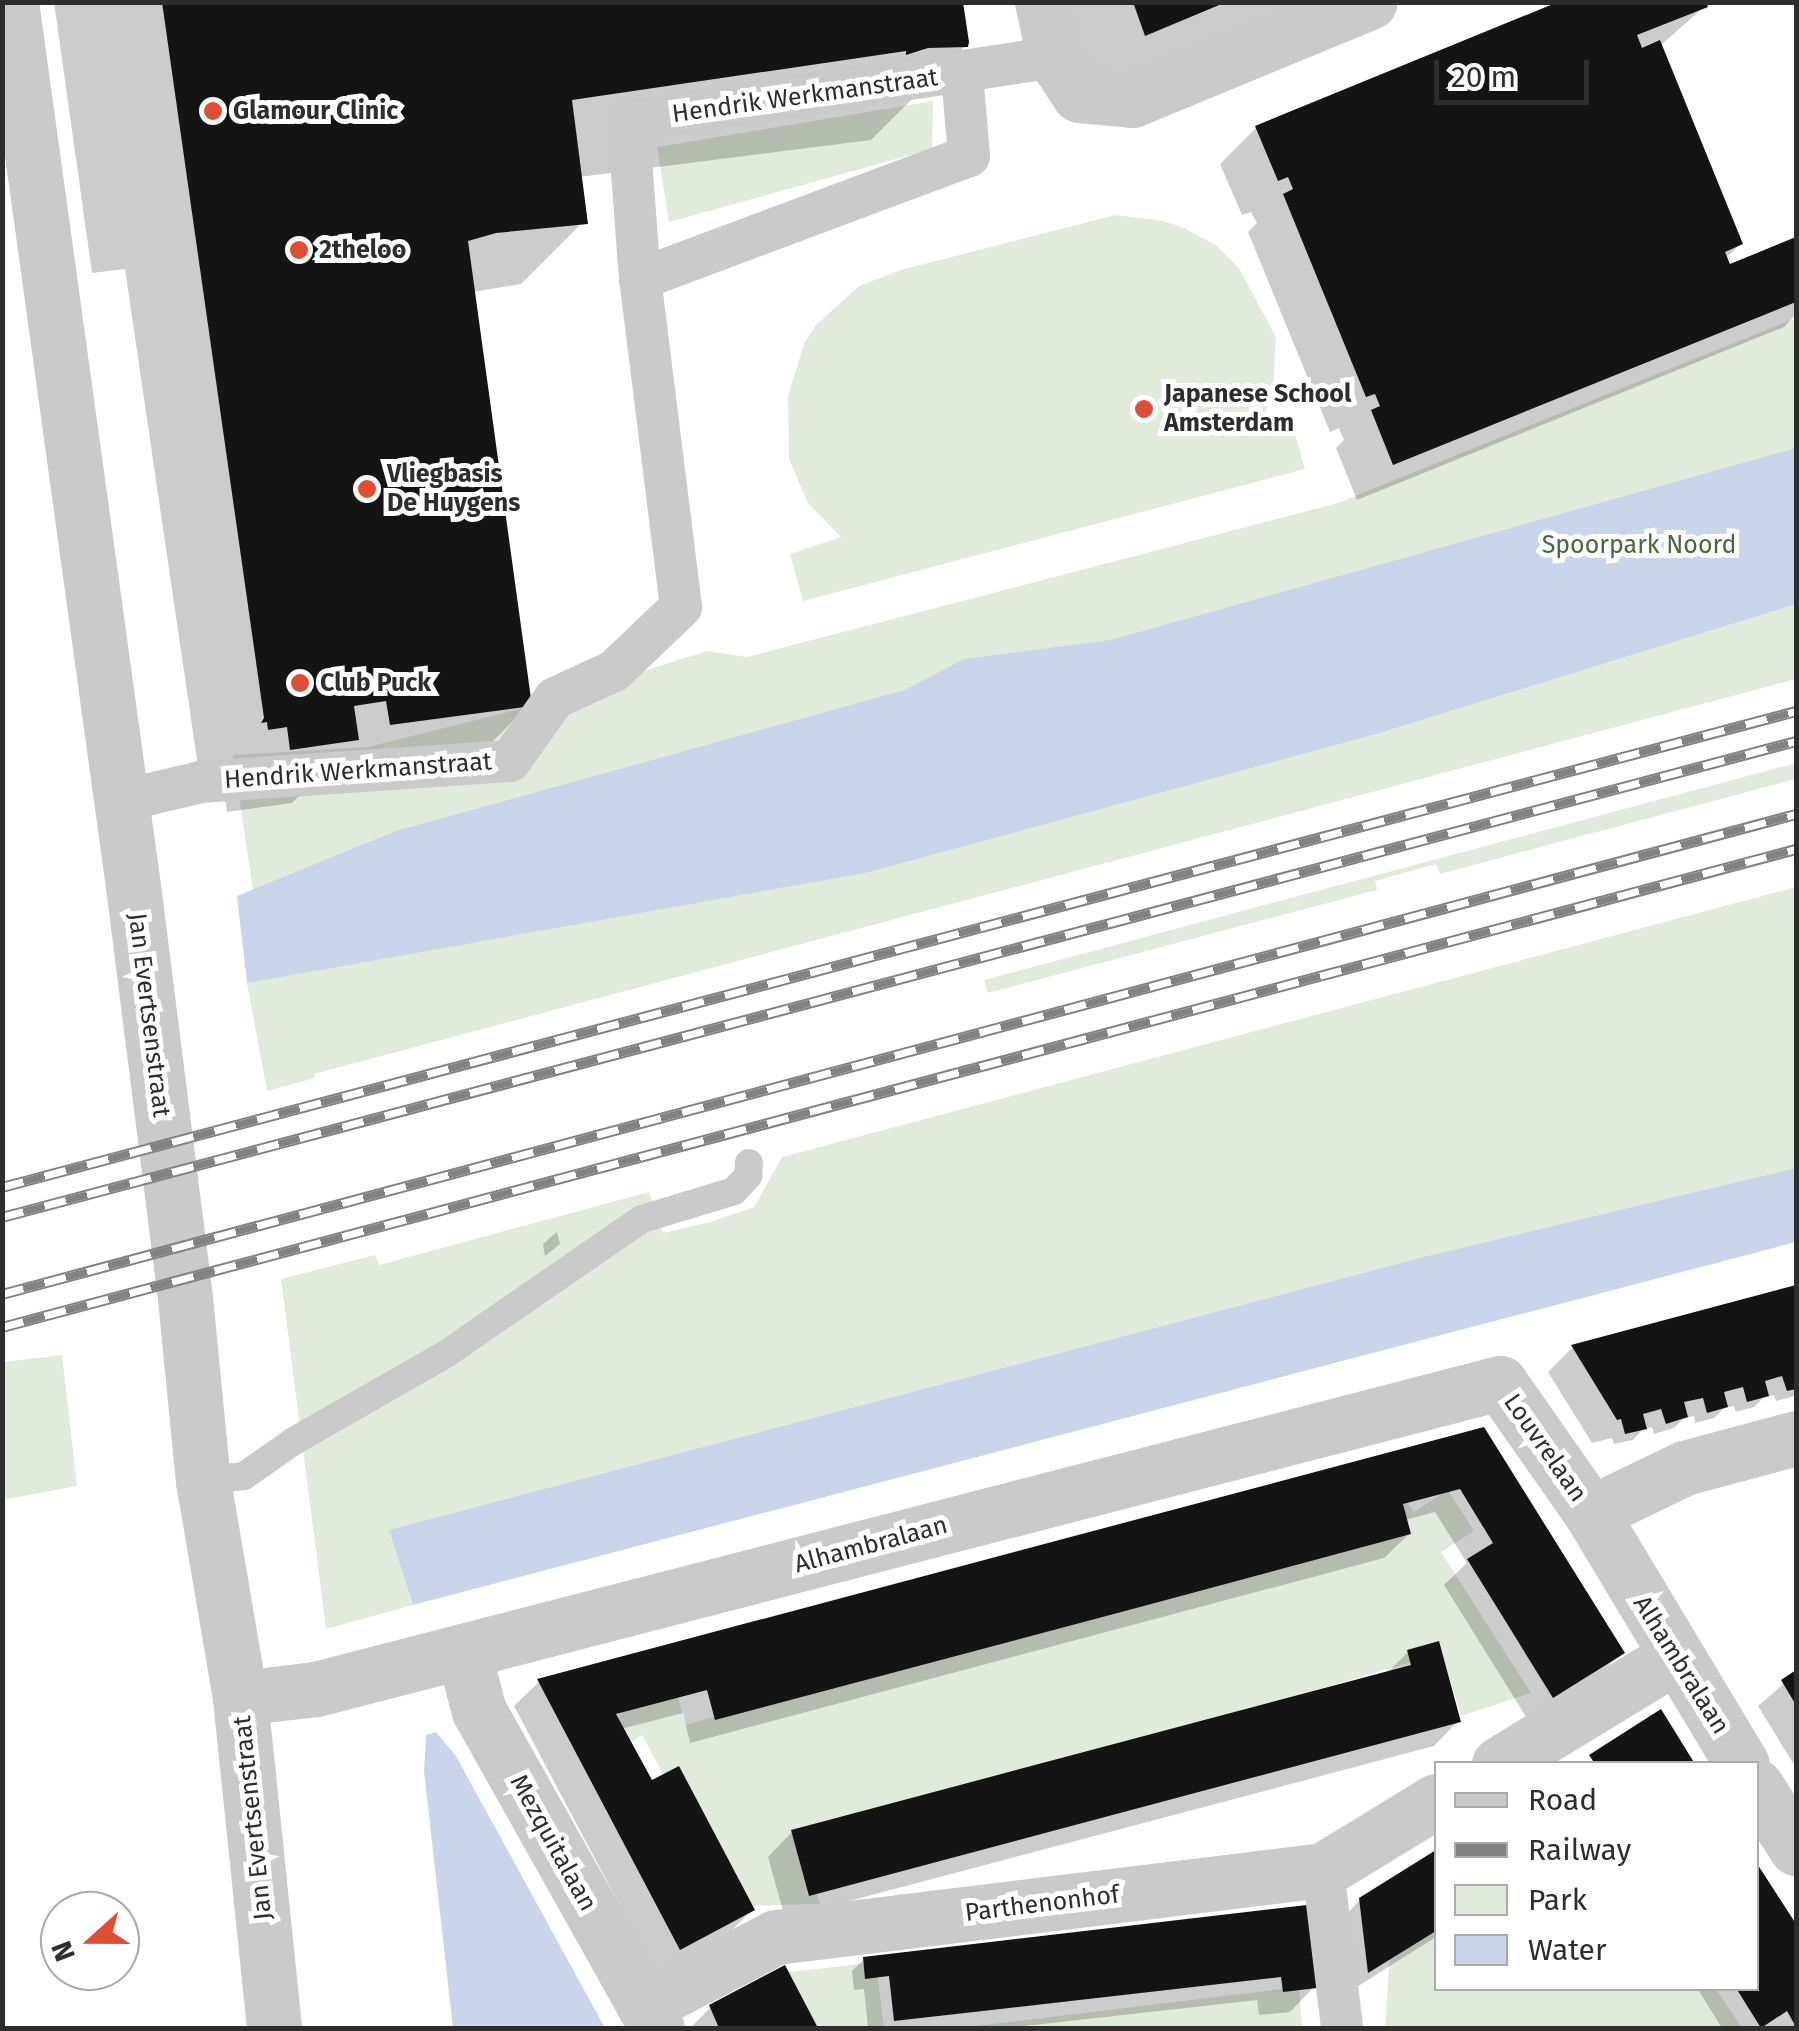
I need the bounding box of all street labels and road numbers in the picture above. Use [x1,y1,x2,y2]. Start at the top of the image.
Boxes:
street label: Hendrik Werkmanstraat [670,62,940,130]
street label: Hendrik Werkmanstraat [223,747,493,795]
street label: Jan Evertsenstraat [122,911,176,1119]
street label: Louvrelaan [1497,1388,1593,1508]
street label: Alhambralaan [791,1510,951,1580]
street label: Alhambralaan [1627,1590,1735,1740]
street label: Jan Evertsenstraat [227,1714,279,1922]
street label: Mezquitalaan [503,1770,603,1916]
street label: Parthenonhof [963,1880,1121,1928]

